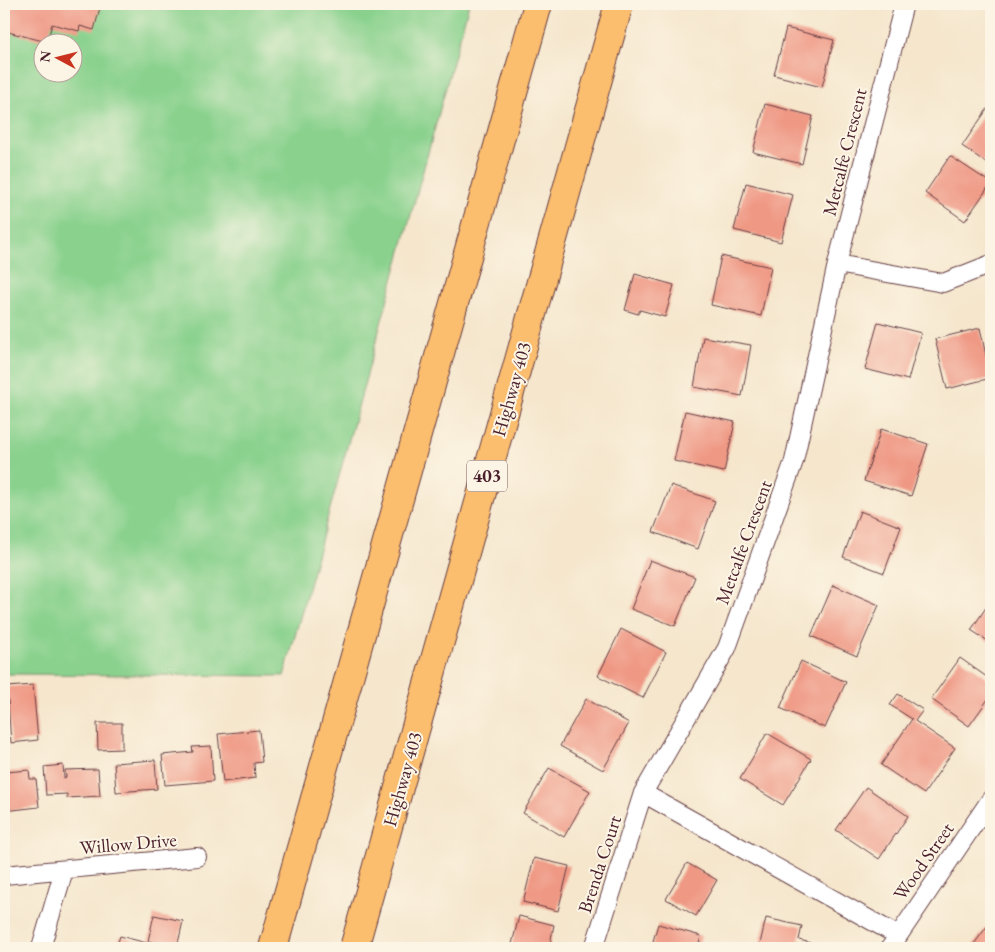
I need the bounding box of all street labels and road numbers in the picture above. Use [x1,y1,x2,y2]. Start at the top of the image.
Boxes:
street label: Metcalfe Crescent [817,86,872,219]
street label: Highway 403 [486,339,537,439]
road number: 403 [467,461,507,492]
street label: Metcalfe Crescent [709,476,778,608]
street label: Highway 403 [377,729,428,829]
street label: Brenda Court [572,812,627,916]
street label: Wood Street [888,817,959,905]
street label: Willow Drive [78,827,178,860]

